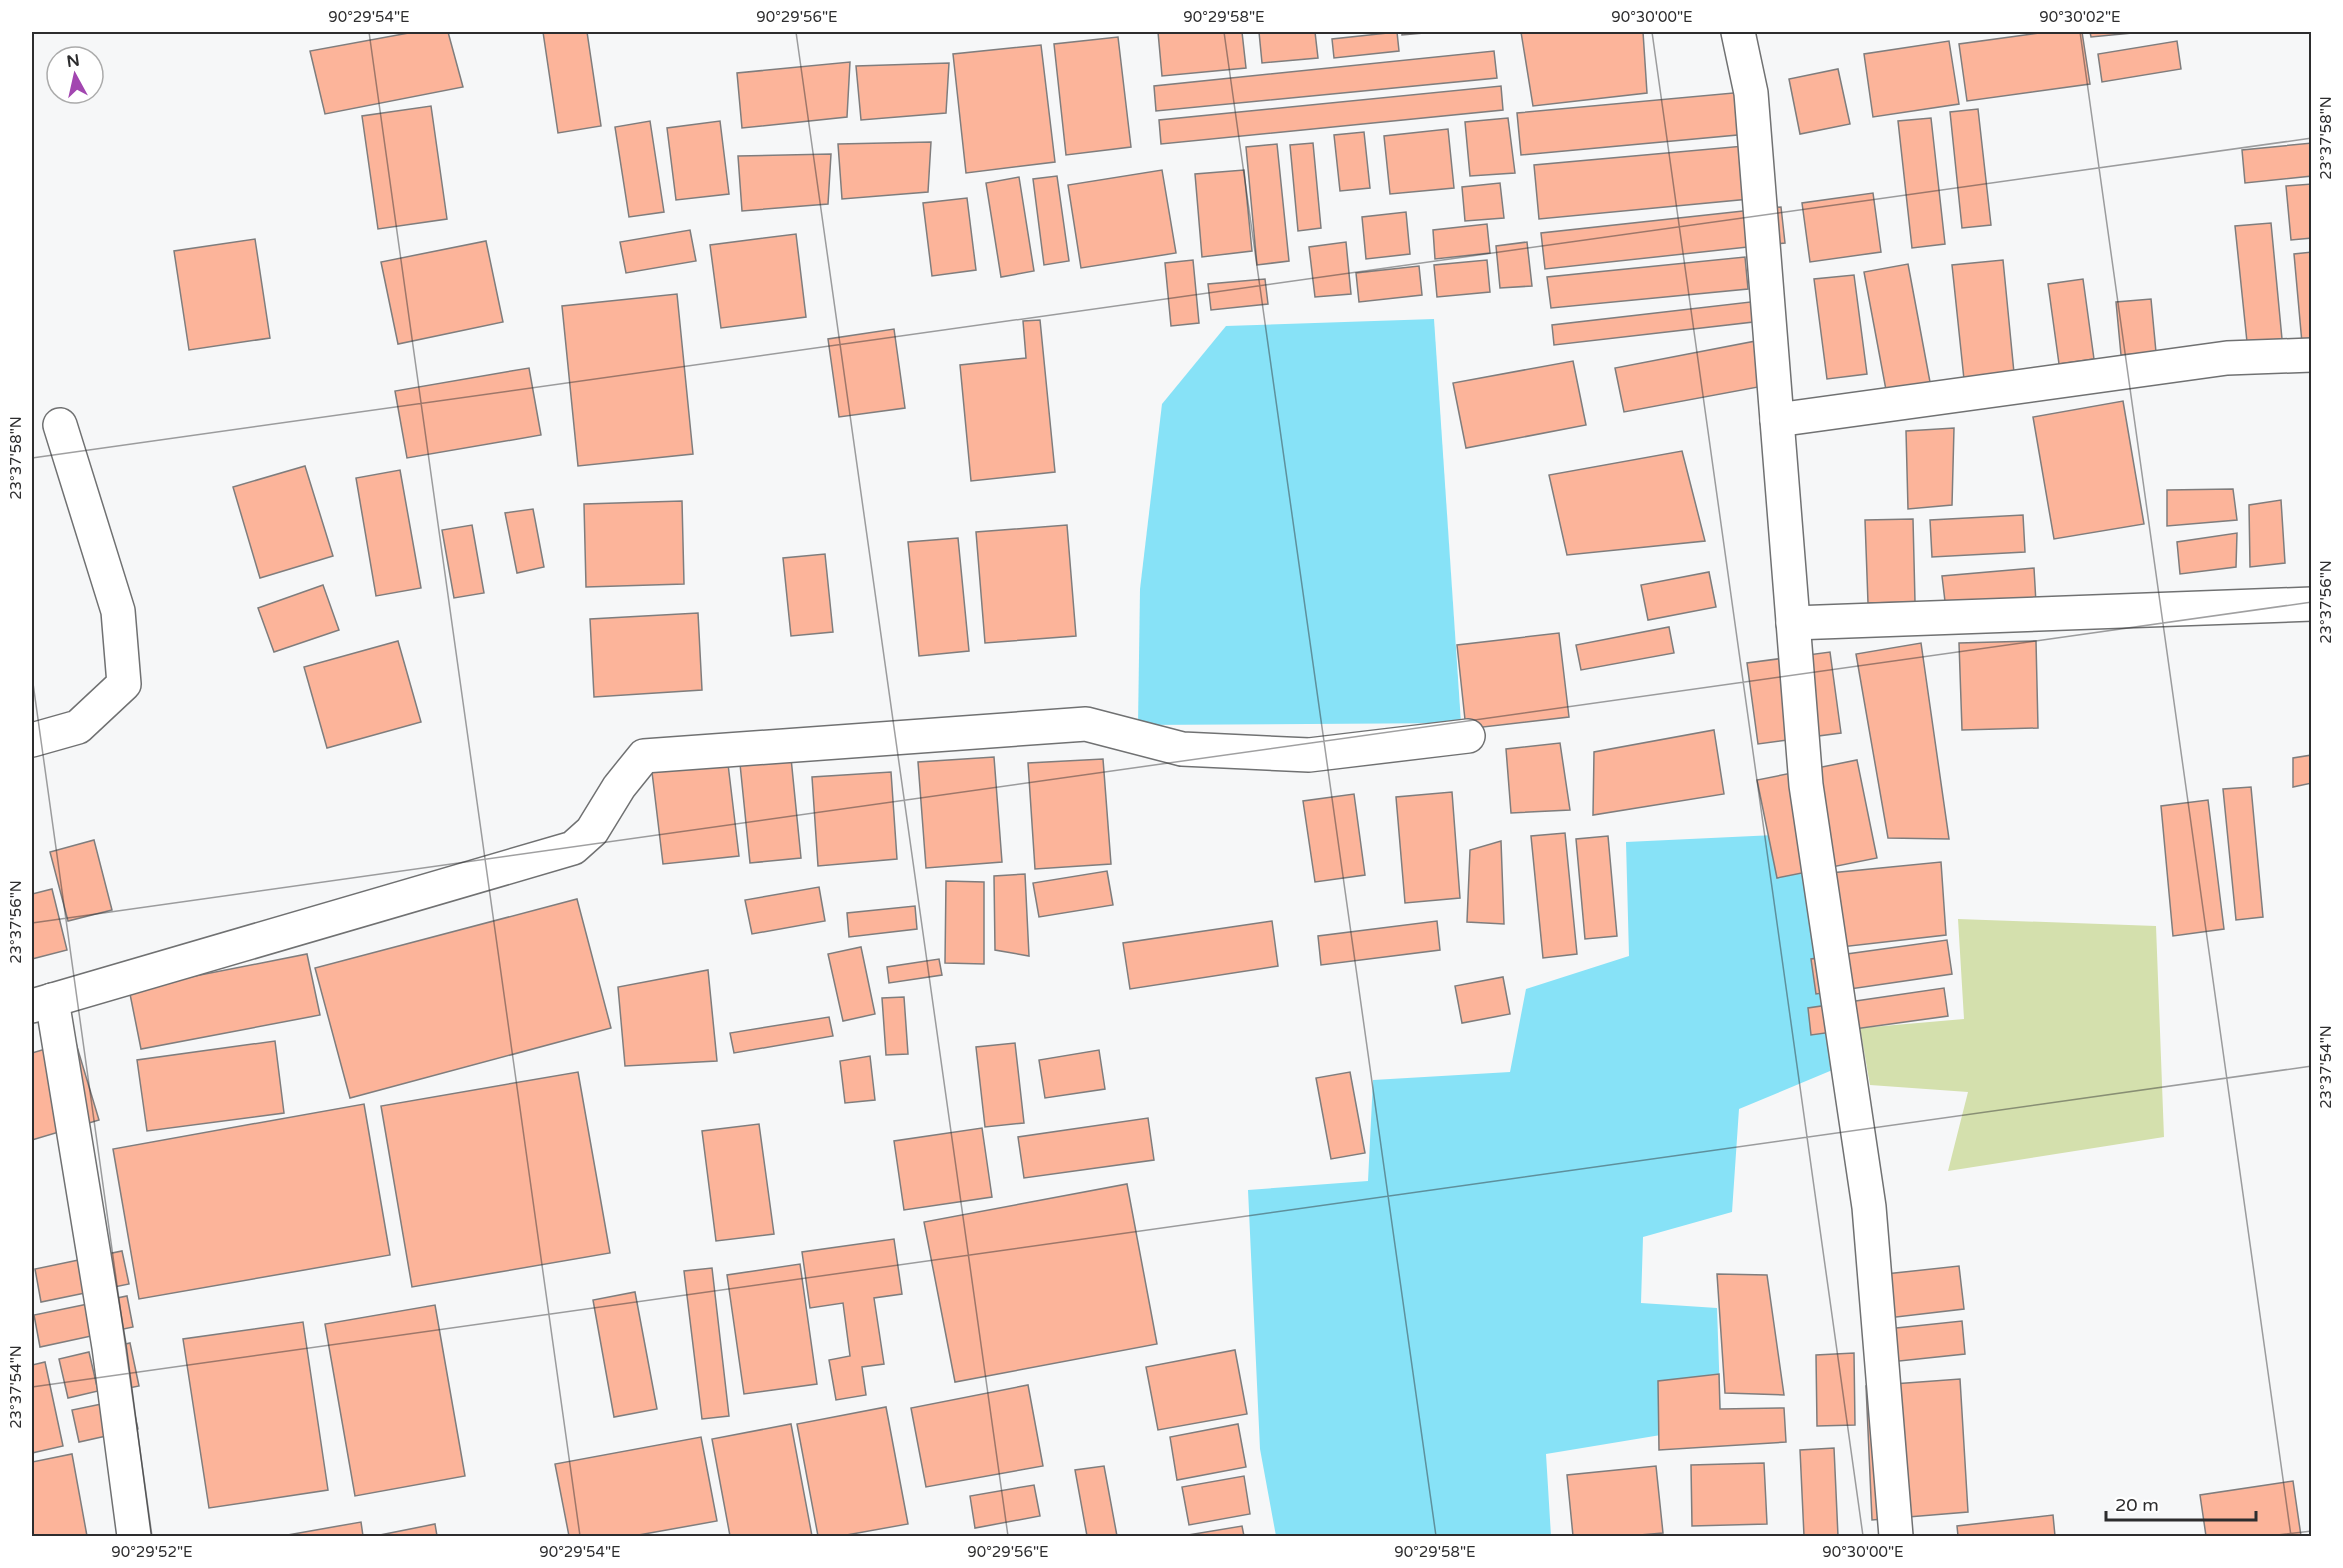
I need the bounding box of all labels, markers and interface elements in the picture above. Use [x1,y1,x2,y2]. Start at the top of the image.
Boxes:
text: 90°29'54"E [328,8,410,26]
text: 90°29'56"E [756,8,838,26]
text: 90°29'58"E [1183,8,1265,26]
text: 90°30'00"E [1611,8,1693,26]
text: 90°30'02"E [2039,8,2121,26]
north arrow [45,45,105,105]
text: N [65,50,81,72]
text: 23°37'58"N [2317,96,2335,180]
text: 23°37'58"N [7,416,25,500]
text: 23°37'56"N [2317,560,2335,644]
text: 23°37'56"N [7,880,25,964]
text: 23°37'54"N [2317,1025,2335,1109]
text: 23°37'54"N [7,1345,25,1429]
scale bar [2106,1484,2256,1522]
text: 20 m [2115,1494,2159,1516]
text: 90°29'52"E [111,1543,193,1561]
text: 90°29'54"E [539,1543,621,1561]
text: 90°29'56"E [967,1543,1049,1561]
text: 90°29'58"E [1394,1543,1476,1561]
text: 90°30'00"E [1822,1543,1904,1561]

